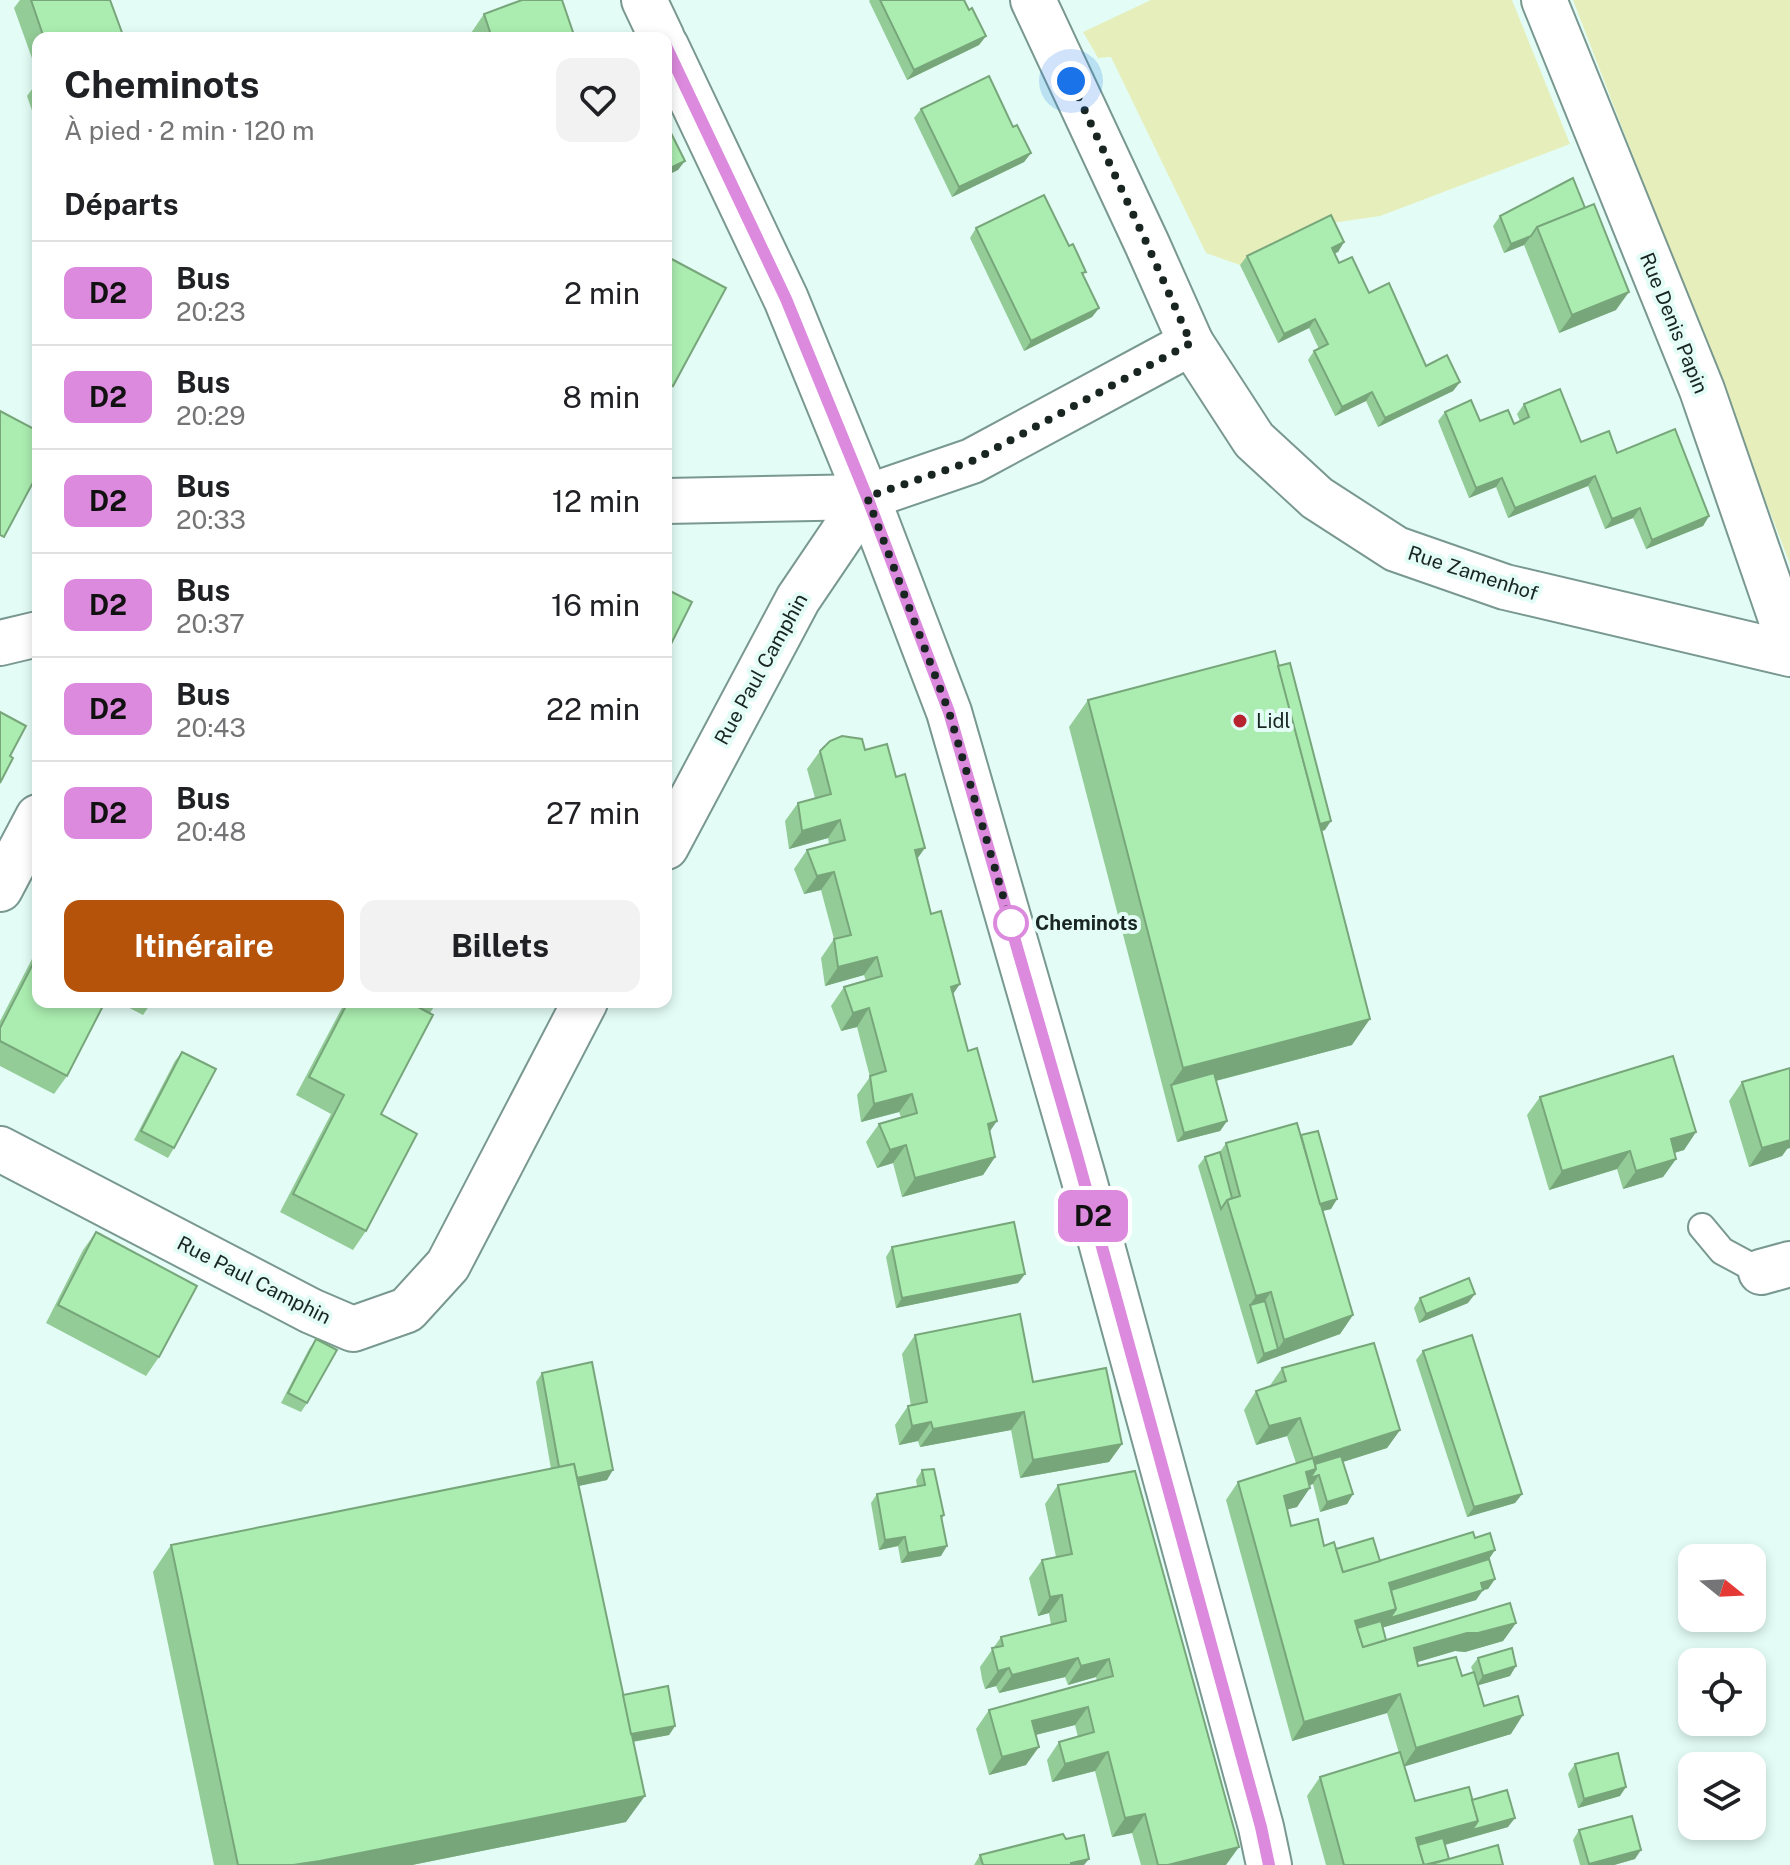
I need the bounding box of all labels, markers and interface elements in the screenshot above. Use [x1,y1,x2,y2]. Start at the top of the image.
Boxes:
button: heart [556,58,640,142]
your location [1051,61,1091,101]
text: Cheminots [64,62,260,107]
text: À pied · 2 min · 120 m [64,115,315,146]
text: Départs [64,186,178,222]
street label: Rue Denis Papin [1635,249,1713,397]
text: Bus [176,260,230,296]
text: 2 min [564,275,640,311]
text: D2 [89,276,127,309]
text: 20:23 [176,296,246,327]
text: Bus [176,364,230,400]
text: 8 min [562,379,640,415]
text: D2 [89,380,127,413]
text: 20:29 [176,400,246,431]
text: Bus [176,468,230,504]
text: 12 min [552,483,640,519]
text: D2 [89,484,127,517]
text: 20:33 [176,504,246,535]
street label: Rue Zamenhof [1405,541,1541,605]
text: Bus [176,572,230,608]
text: 16 min [551,587,640,623]
text: D2 [89,588,127,621]
street label: Rue Paul Camphin [709,589,813,749]
text: 20:37 [176,608,245,639]
text: Bus [176,676,230,712]
text: 22 min [546,691,640,727]
text: D2 [89,692,127,725]
place label: Lidl [1256,709,1291,733]
text: 20:43 [176,712,246,743]
marker: Lidl [1231,712,1249,730]
text: Bus [176,780,230,816]
text: 27 min [546,795,640,831]
text: D2 [89,796,127,829]
text: 20:48 [176,816,246,847]
button: Itinéraire [64,900,344,992]
button: Billets [360,900,640,992]
marker: Cheminots [994,906,1028,940]
place label: Cheminots [1035,911,1138,935]
line badge: D2 [1057,1190,1129,1242]
text: D2 [1074,1199,1112,1232]
street label: Rue Paul Camphin [173,1231,335,1329]
north arrow [1678,1544,1766,1632]
map controls [1678,1544,1766,1840]
button: locate [1678,1648,1766,1736]
button: layers [1678,1752,1766,1840]

